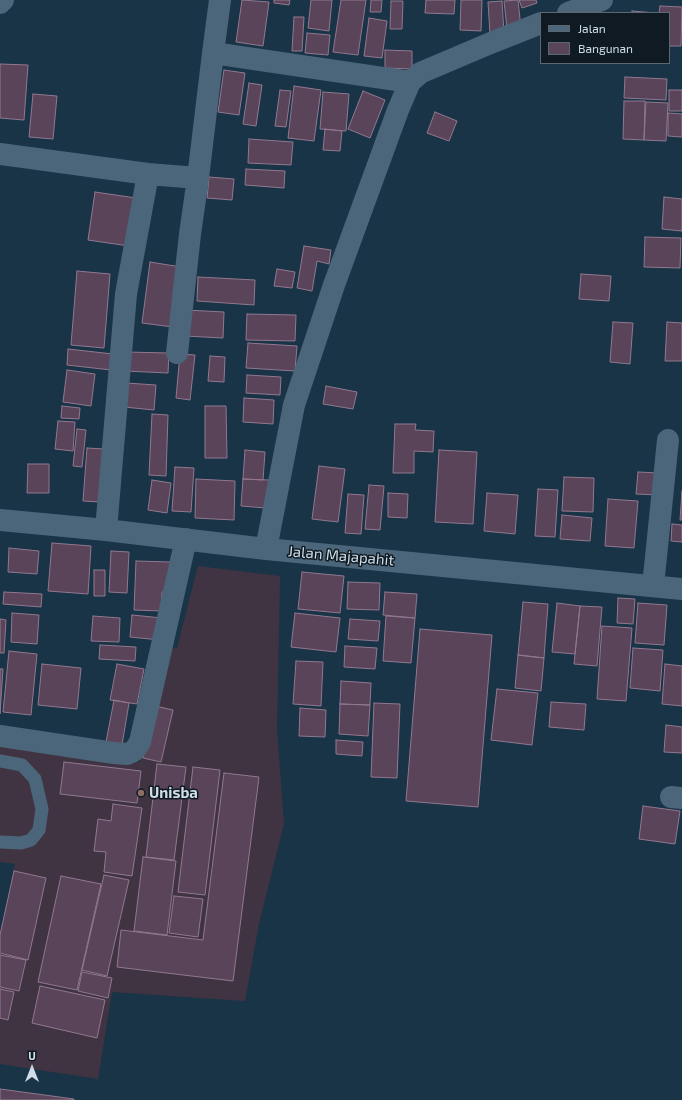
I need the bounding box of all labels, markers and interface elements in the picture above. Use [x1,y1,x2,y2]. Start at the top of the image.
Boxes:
legend [540,12,670,64]
text: Jalan [578,21,606,35]
text: Bangunan [578,41,633,55]
street label: Jalan Majapahit [287,542,395,570]
place label: Unisba [149,784,198,802]
marker: Unisba [136,788,146,798]
north arrow [12,1048,52,1088]
text: U [28,1049,36,1062]

